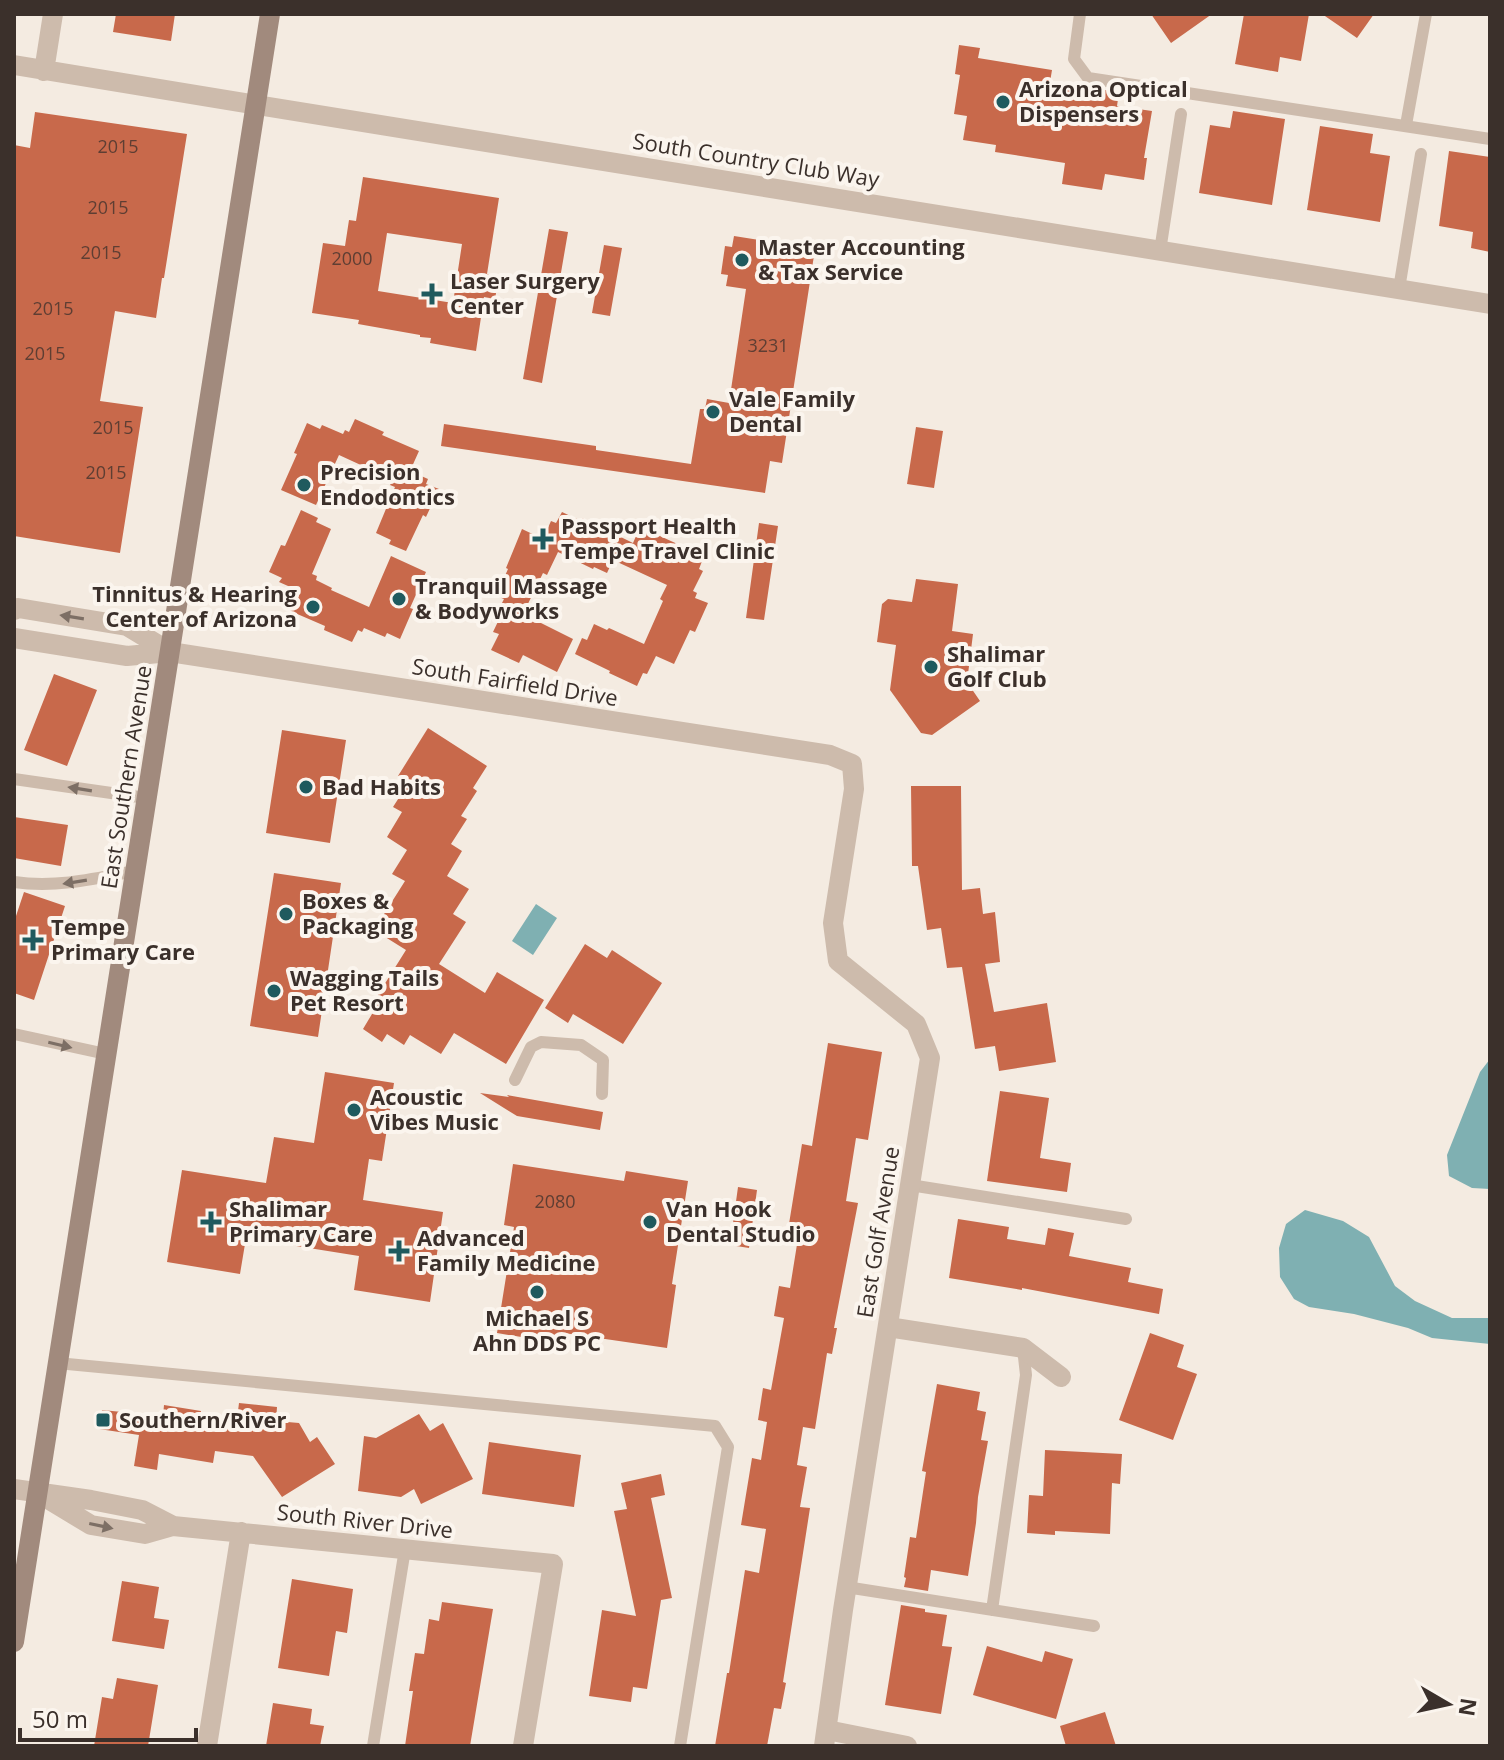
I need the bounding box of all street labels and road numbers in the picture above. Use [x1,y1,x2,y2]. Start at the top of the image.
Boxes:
street label: South Country Club Way [631,125,882,193]
street label: South Fairfield Drive [410,650,620,712]
street label: East Southern Avenue [93,663,157,891]
street label: East Golf Avenue [849,1144,905,1320]
street label: South River Drive [276,1496,455,1544]

